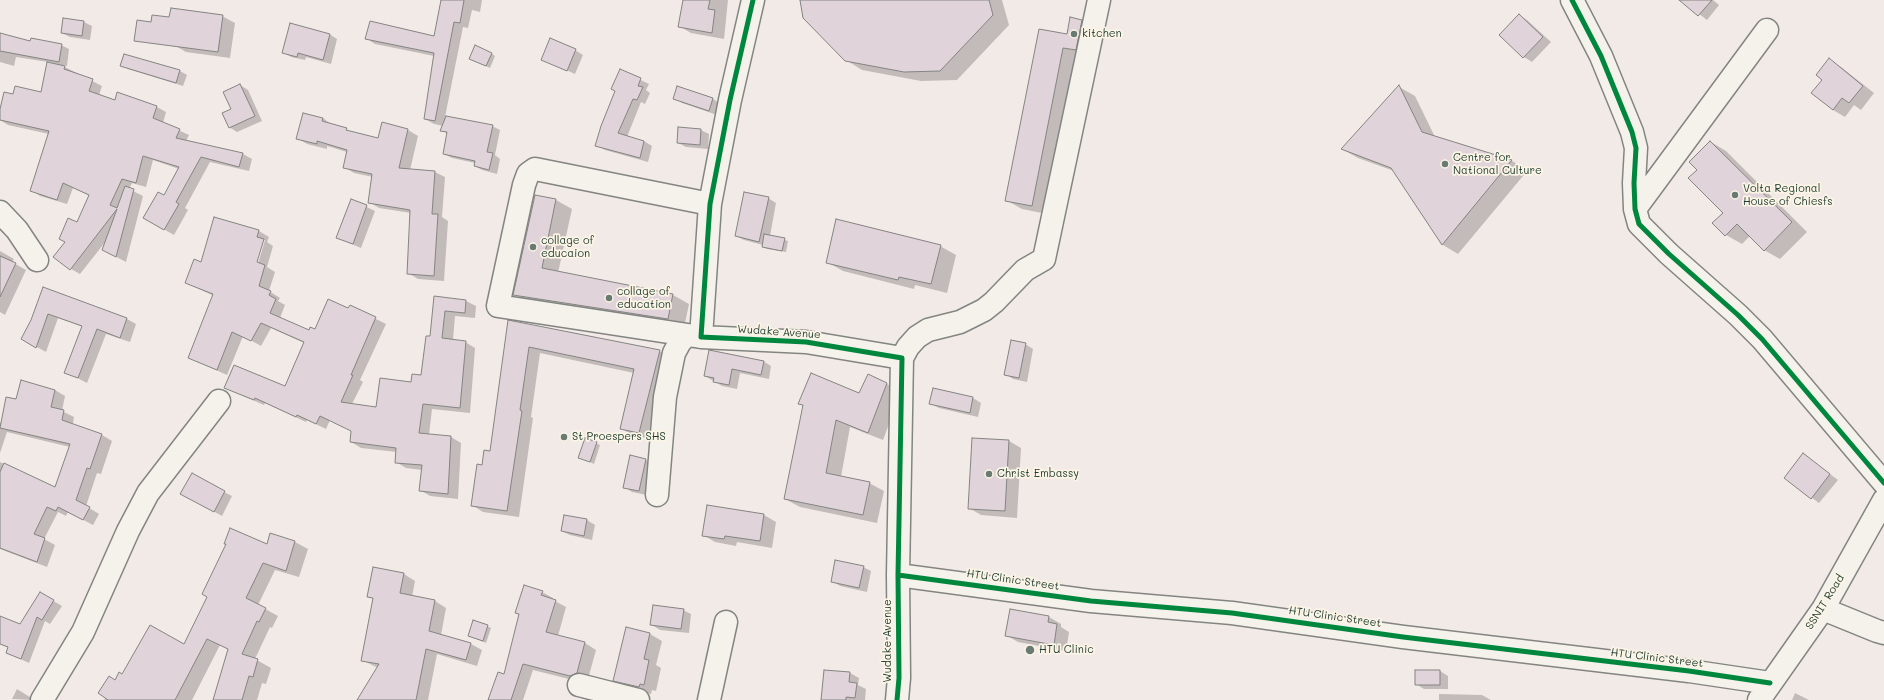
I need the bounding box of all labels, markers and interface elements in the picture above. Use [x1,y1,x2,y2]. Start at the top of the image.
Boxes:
place label: kitchen [1082,27,1122,41]
marker: kitchen [1069,29,1079,39]
place label: Centre for National Culture [1453,151,1542,177]
marker: Centre for National Culture [1440,159,1450,169]
place label: Volta Regional House of Chiesfs [1743,182,1833,208]
marker: Volta Regional House of Chiesfs [1730,190,1740,200]
place label: collage of educaion [541,234,594,260]
marker: collage of educaion [528,242,538,252]
place label: collage of education [617,285,671,311]
marker: collage of education [604,293,614,303]
street label: Wudake Avenue [737,322,821,342]
place label: St Proespers SHS [572,430,666,444]
marker: St Proespers SHS [559,432,569,442]
place label: Christ Embassy [997,467,1079,481]
marker: Christ Embassy [984,469,994,479]
street label: HTU Clinic Street [966,567,1060,593]
street label: SSNIT Road [1803,572,1847,632]
street label: Wudake Avenue [881,599,895,683]
street label: HTU Clinic Street [1288,604,1382,630]
place label: HTU Clinic [1039,643,1094,657]
marker: HTU Clinic [1024,644,1036,656]
street label: HTU Clinic Street [1610,646,1704,670]

